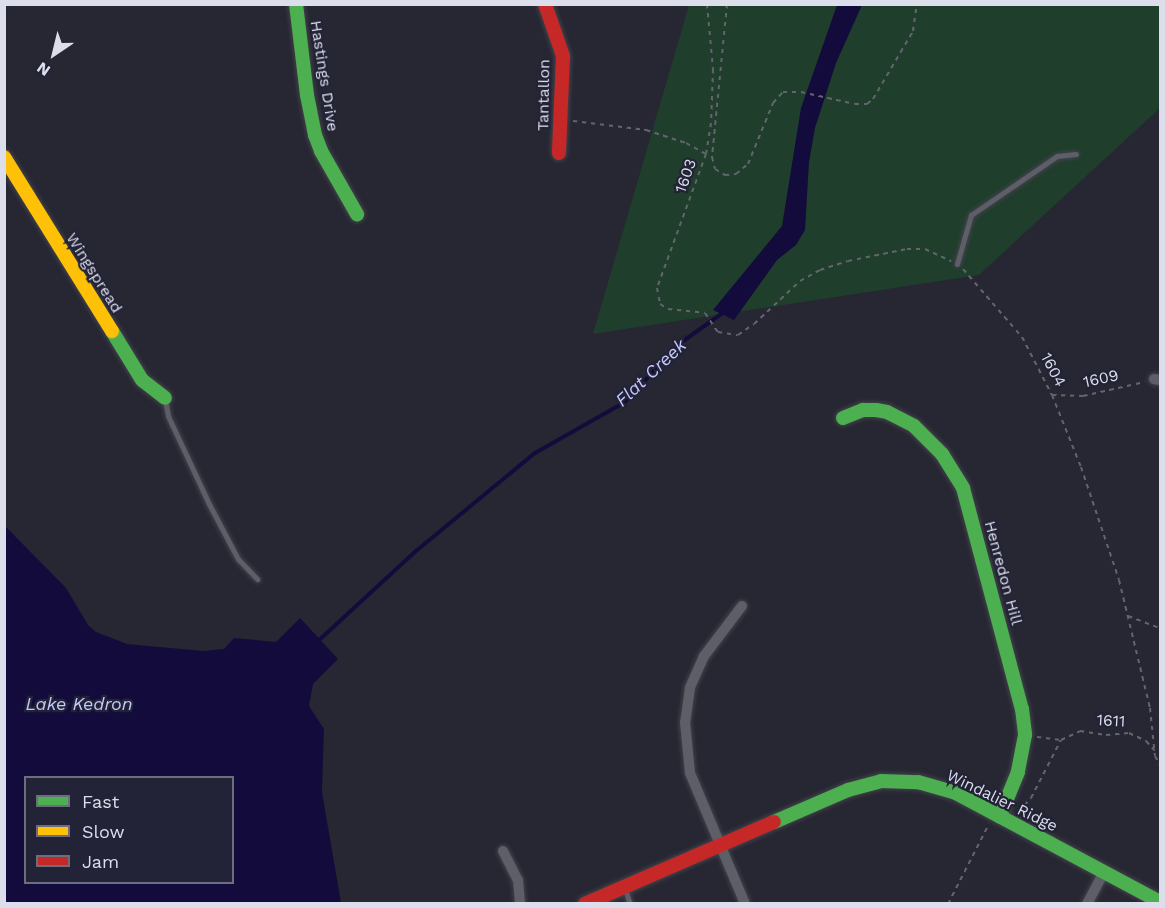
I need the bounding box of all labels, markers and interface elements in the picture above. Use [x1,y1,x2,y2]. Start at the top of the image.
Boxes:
street label: Hastings Drive [306,19,342,133]
north arrow [24,24,84,84]
text: N [33,58,54,80]
street label: Tantallon [534,59,554,131]
street label: 1603 [671,156,701,196]
street label: Wingspread [62,229,126,317]
water label: Flat Creek [611,335,691,411]
street label: 1604 [1036,350,1070,390]
street label: 1609 [1081,366,1121,392]
street label: Henredon Hill [980,519,1026,627]
water label: Lake Kedron [25,693,133,715]
street label: 1611 [1096,711,1126,731]
street label: Windalier Ridge [943,766,1061,836]
legend [24,776,234,884]
text: Fast [82,791,119,812]
text: Slow [82,821,125,842]
text: Jam [82,851,119,872]

